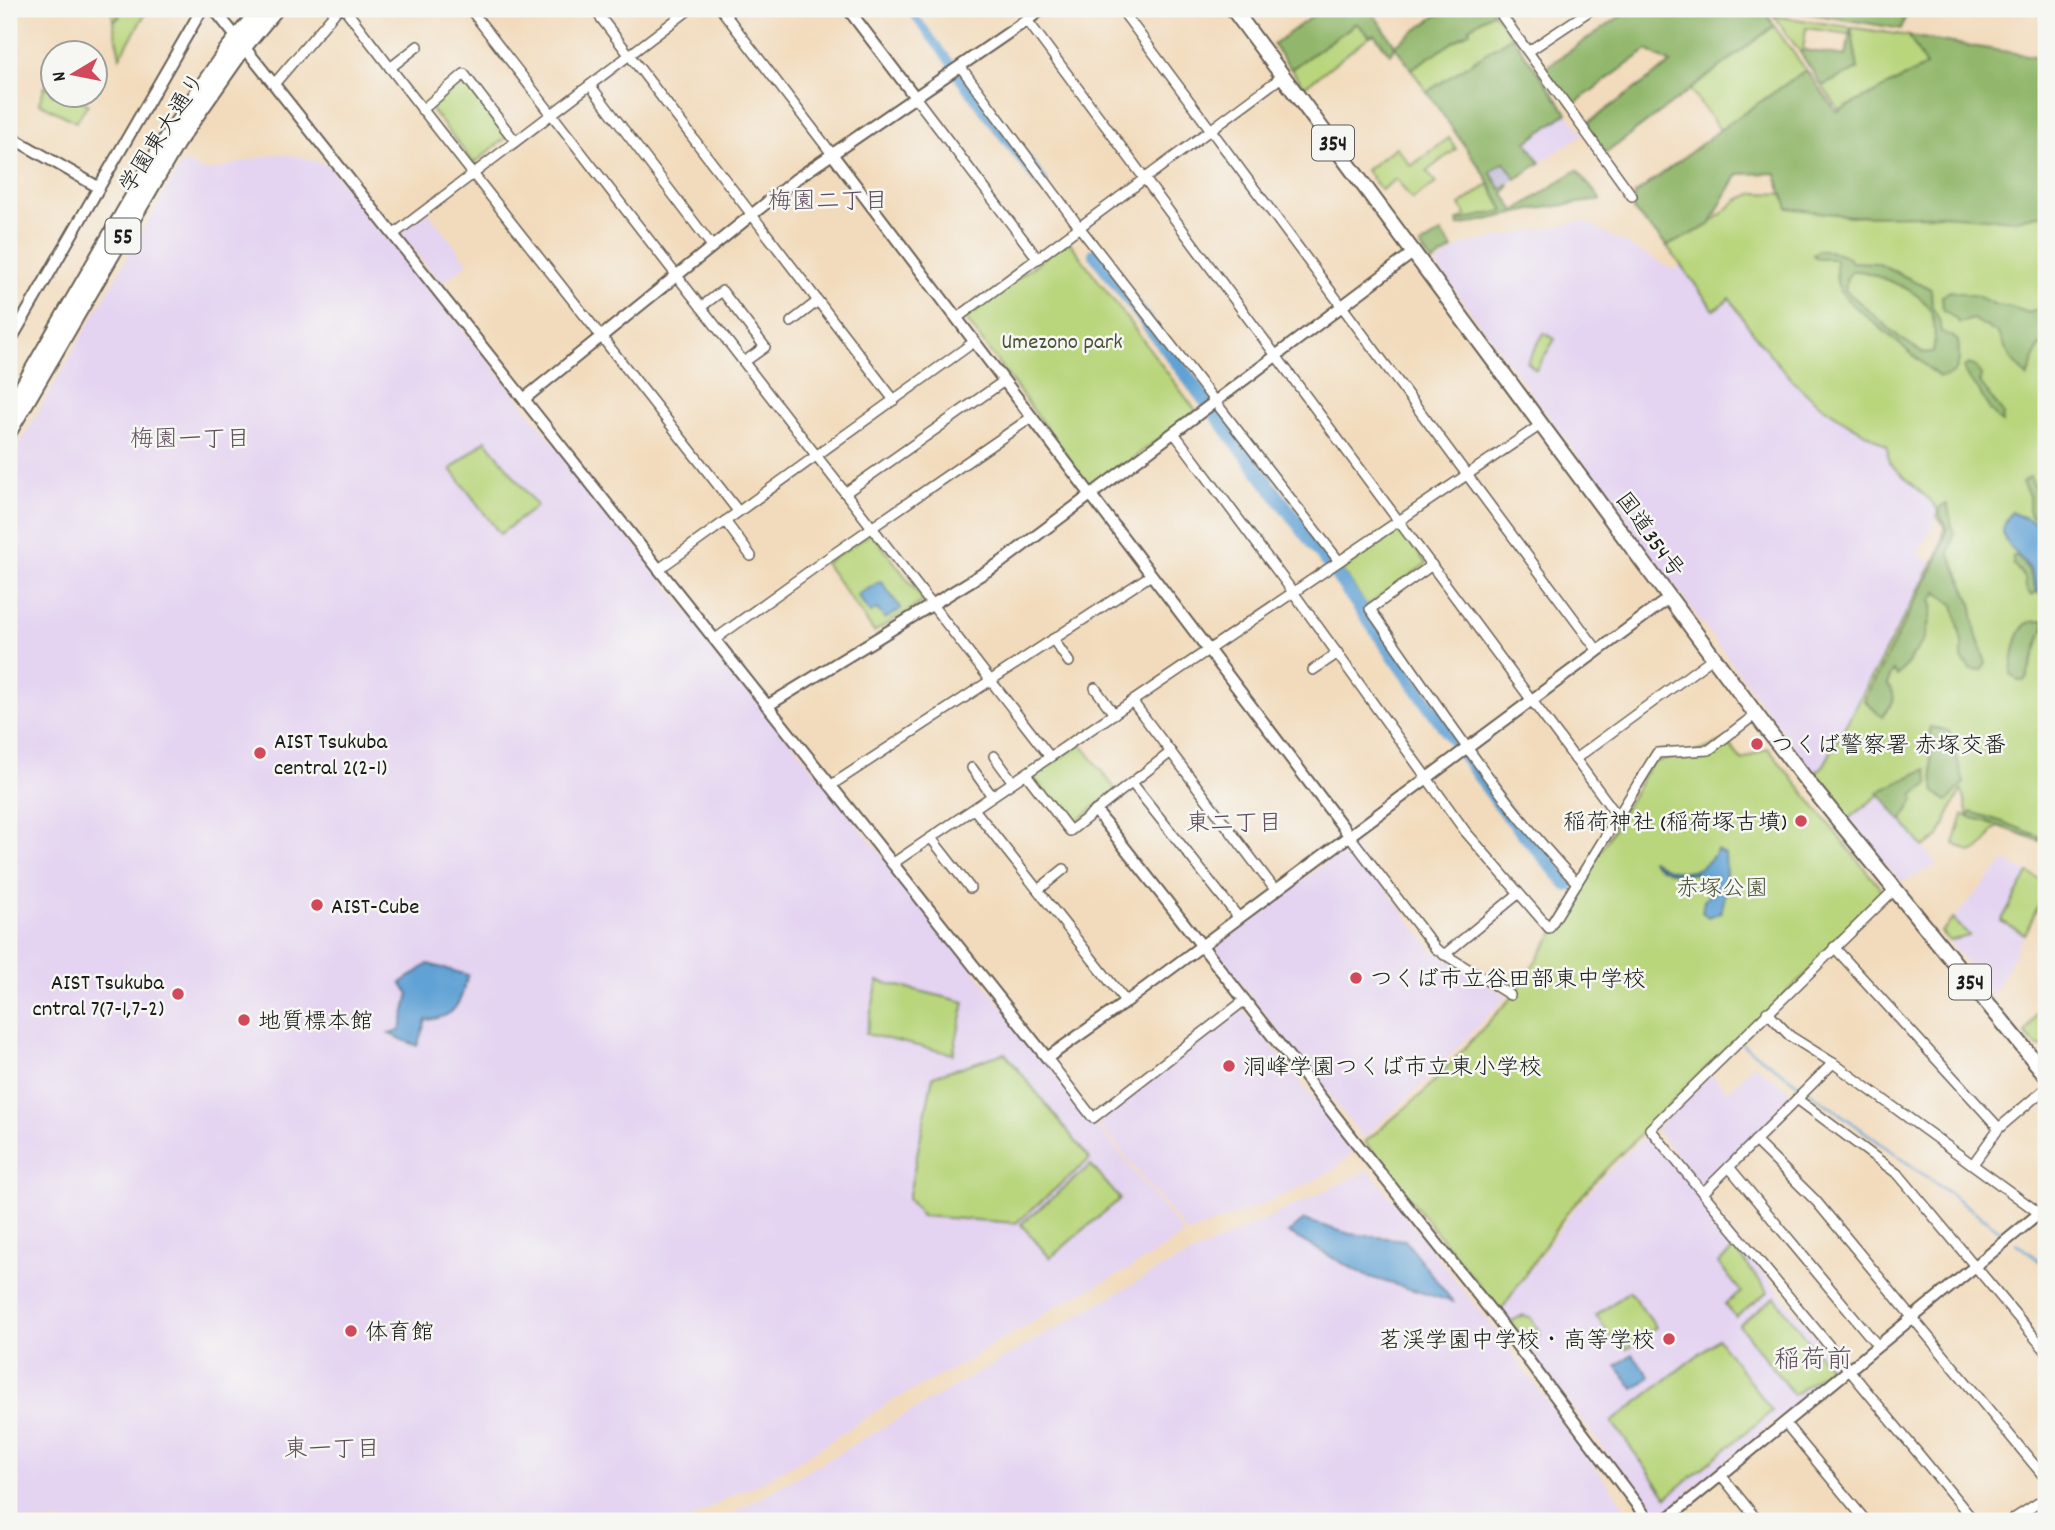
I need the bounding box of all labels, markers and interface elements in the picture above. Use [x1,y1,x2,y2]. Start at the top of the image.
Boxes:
north arrow [38,38,108,108]
street label: 学園東大通り [113,67,215,201]
text: N [47,69,75,83]
road number: 354 [1312,125,1354,160]
district label: 梅園二丁目 [768,186,888,220]
road number: 55 [106,218,140,254]
park label: Umezono park [1001,327,1123,360]
district label: 梅園一丁目 [130,424,250,458]
street label: 国道354号 [1606,486,1691,586]
place label: AIST Tsukuba central 2(2-1) [274,727,388,786]
place label: つくば警察署 赤塚交番 [1771,731,2006,764]
marker: つくば警察署 赤塚交番 [1749,736,1765,752]
marker: AIST Tsukuba central 2(2-1) [252,745,268,761]
district label: 東二丁目 [1186,808,1282,842]
place label: 稲荷神社 (稲荷塚古墳) [1563,808,1787,841]
marker: 稲荷神社 (稲荷塚古墳) [1793,813,1809,829]
park label: 赤塚公園 [1676,874,1768,907]
place label: AIST-Cube [331,892,419,925]
marker: AIST-Cube [309,897,325,913]
road number: 354 [1949,964,1991,1000]
place label: つくば市立谷田部東中学校 [1370,965,1646,998]
place label: AIST Tsukuba cntral 7(7-1,7-2) [32,968,165,1027]
marker: つくば市立谷田部東中学校 [1348,970,1364,986]
marker: AIST Tsukuba cntral 7(7-1,7-2) [170,986,186,1002]
place label: 地質標本館 [258,1007,373,1040]
marker: 地質標本館 [236,1012,252,1028]
place label: 洞峰学園つくば市立東小学校 [1243,1053,1542,1086]
marker: 洞峰学園つくば市立東小学校 [1221,1058,1237,1074]
place label: 体育館 [365,1318,434,1351]
marker: 体育館 [343,1323,359,1339]
place label: 茗渓学園中学校・高等学校 [1379,1326,1655,1359]
marker: 茗渓学園中学校・高等学校 [1661,1331,1677,1347]
district label: 稲荷前 [1774,1343,1852,1380]
district label: 東一丁目 [284,1434,380,1468]

